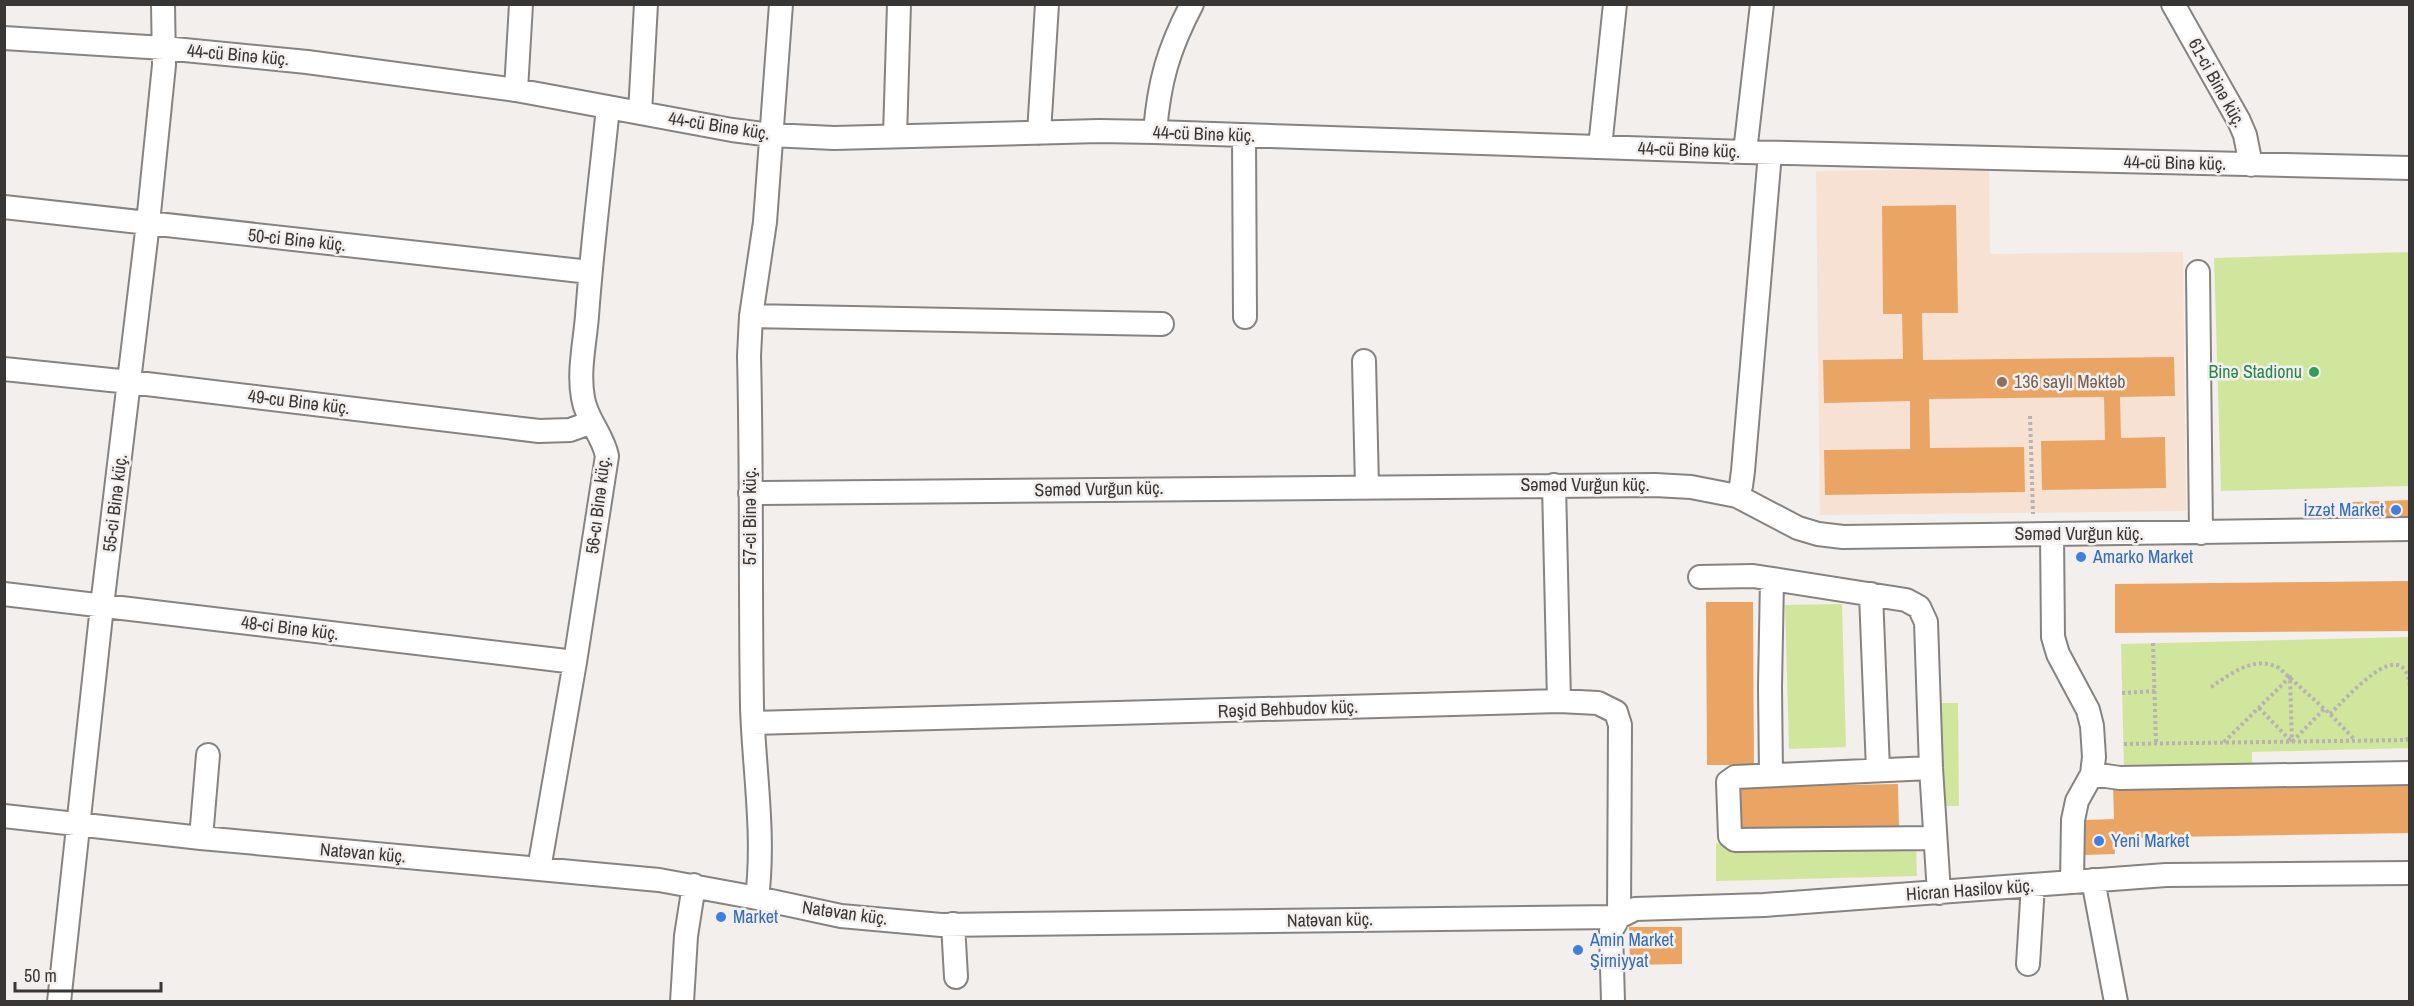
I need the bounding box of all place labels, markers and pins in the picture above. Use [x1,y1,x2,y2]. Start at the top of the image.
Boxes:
place label: Binə Stadionu [2208,359,2302,384]
marker: Binə Stadionu [2307,365,2321,379]
place label: 136 saylı Məktəb [2014,369,2126,394]
marker: 136 saylı Məktəb [1995,375,2009,389]
place label: İzzət Market [2304,497,2384,522]
marker: İzzət Market [2389,503,2403,517]
place label: Amarko Market [2092,544,2193,569]
marker: Amarko Market [2074,550,2088,564]
place label: Yeni Market [2111,828,2189,853]
marker: Yeni Market [2092,834,2106,848]
place label: Market [733,904,778,929]
marker: Market [714,910,728,924]
place label: Amin Market Şirniyyat [1589,927,1674,973]
marker: Amin Market Şirniyyat [1571,943,1585,957]

